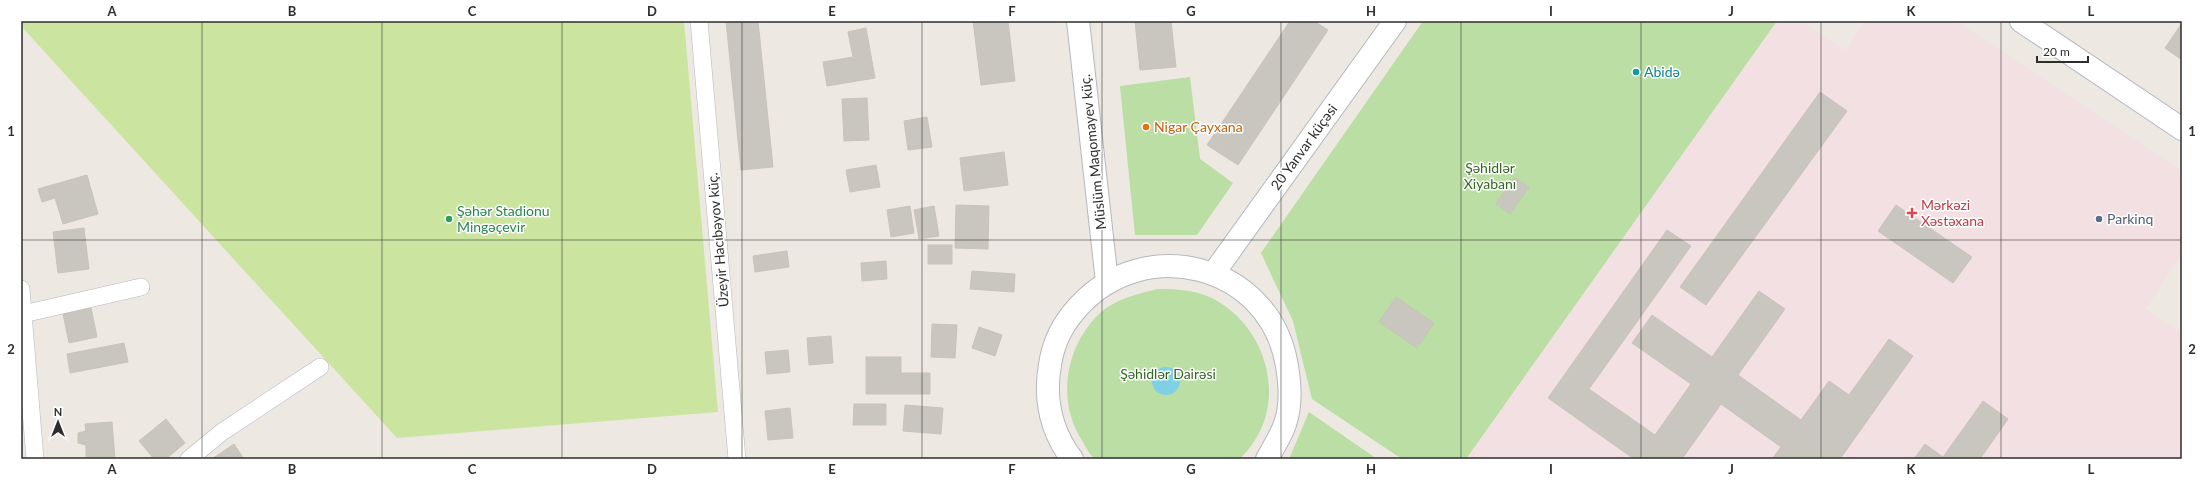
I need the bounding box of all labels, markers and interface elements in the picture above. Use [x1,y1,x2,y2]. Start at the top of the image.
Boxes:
text: A [106,3,117,19]
text: B [288,3,297,19]
text: C [468,3,477,19]
text: D [647,3,657,19]
text: E [828,3,836,19]
text: F [1008,3,1016,19]
text: G [1186,3,1196,19]
text: H [1366,3,1376,19]
text: I [1549,3,1553,19]
text: J [1728,3,1734,19]
text: K [1907,3,1917,19]
text: L [2088,3,2095,19]
scale bar [2037,38,2088,64]
text: 20 m [2043,44,2070,59]
place label: Abidə [1644,63,1680,80]
marker: Abidə [1631,67,1641,77]
street label: Müslüm Maqomayev küç. [1076,73,1109,231]
street label: 20 Yanvar küçəsi [1267,100,1340,193]
place label: Nigar Çayxana [1154,118,1243,135]
marker: Nigar Çayxana [1141,122,1151,132]
text: 1 [7,123,15,139]
text: 1 [2188,123,2196,139]
park label: Şəhidlər Xiyabanı [1464,159,1516,192]
street label: Üzeyir Hacıbəyov küç. [703,172,732,308]
place label: Mərkəzi Xəstəxana [1921,196,1984,229]
place label: Şəhər Stadionu Mingəçevir [457,202,550,235]
marker: Mərkəzi Xəstəxana [1906,207,1918,219]
place label: Parkinq [2107,210,2153,227]
marker: Şəhər Stadionu Mingəçevir [444,214,454,224]
marker: Parkinq [2094,214,2104,224]
text: 2 [7,341,15,357]
text: 2 [2188,341,2196,357]
park label: Şəhidlər Dairəsi [1120,365,1216,382]
north arrow [38,402,78,442]
text: N [54,405,62,418]
text: A [106,461,117,477]
text: B [288,461,297,477]
text: C [468,461,477,477]
text: D [647,461,657,477]
text: E [828,461,836,477]
text: F [1008,461,1016,477]
text: G [1186,461,1196,477]
text: H [1366,461,1376,477]
text: I [1549,461,1553,477]
text: J [1728,461,1734,477]
text: K [1907,461,1917,477]
text: L [2088,461,2095,477]

